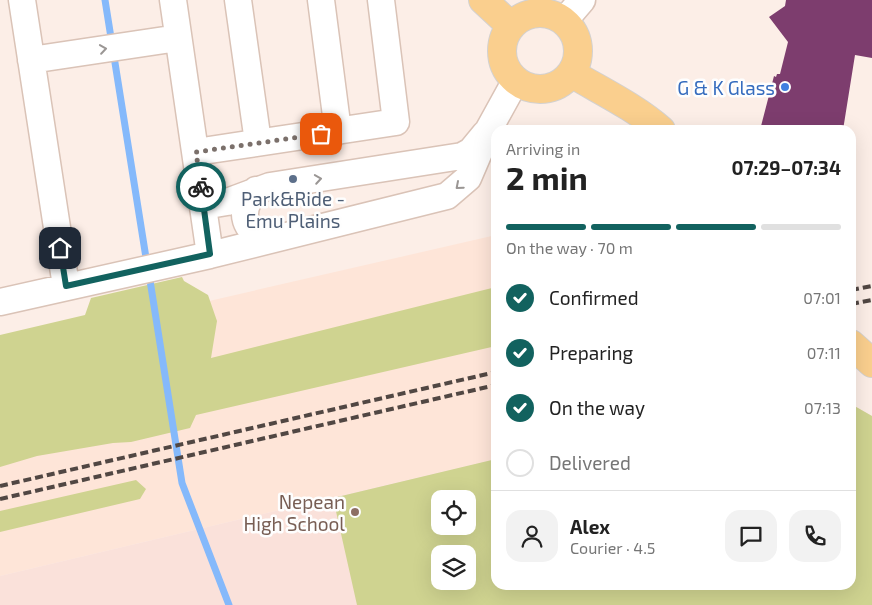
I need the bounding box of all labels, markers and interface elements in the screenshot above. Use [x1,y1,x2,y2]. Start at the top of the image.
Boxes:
one-way arrow [100,44,108,55]
place label: G & K Glass [677,76,775,99]
marker: G & K Glass [779,81,791,93]
pin [300,113,342,155]
icon: bag [307,120,335,148]
text: Arriving in [506,139,580,158]
text: 07:29–07:34 [731,156,841,179]
text: 2 min [506,158,588,196]
courier [176,162,226,212]
icon: bike [187,173,215,201]
marker: Park&Ride - Emu Plains [287,173,299,185]
one-way arrow [314,174,323,184]
one-way arrow [455,181,464,190]
place label: Park&Ride - Emu Plains [241,187,345,232]
pin [39,227,81,269]
icon: home [46,234,74,262]
text: On the way · 70 m [506,238,633,257]
icon: check [506,284,534,312]
text: Confirmed [549,286,639,309]
text: 07:01 [803,288,841,307]
icon: check [506,339,534,367]
text: Preparing [549,341,633,364]
text: 07:11 [807,343,841,362]
icon: check [506,394,534,422]
text: On the way [549,396,645,419]
text: 07:13 [804,398,841,417]
text: Delivered [549,451,631,474]
place label: Nepean High School [244,490,345,535]
map controls [431,490,476,590]
button: locate [431,490,476,535]
marker: Nepean High School [349,506,361,518]
button: person [506,510,558,562]
button: chat [725,510,777,562]
button: phone [789,510,841,562]
text: Alex [570,515,610,538]
text: Courier · 4.5 [570,538,655,557]
button: layers [431,545,476,590]

